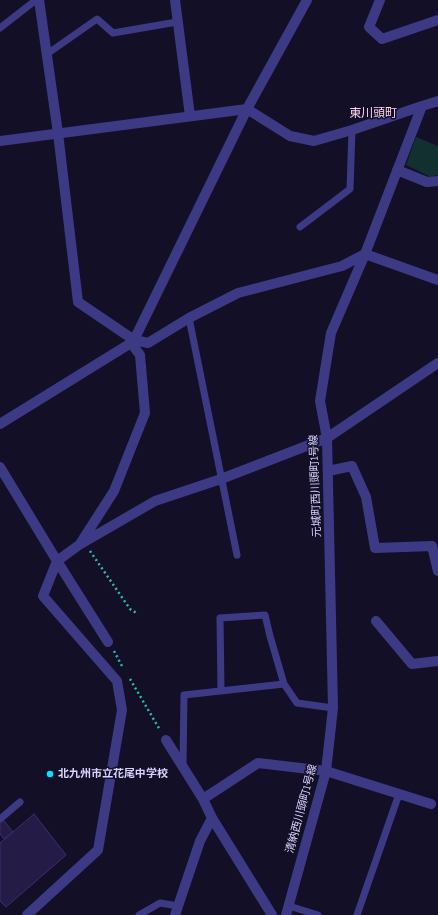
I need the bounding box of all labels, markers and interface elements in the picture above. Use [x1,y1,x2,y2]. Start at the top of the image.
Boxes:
district label: 東川頭町 [349,107,397,121]
street label: 元城町西川頭町1号線 [308,434,324,538]
street label: 清納西川頭町1号線 [284,763,320,855]
place label: 北九州市立花尾中学校 [58,767,168,781]
marker: 北九州市立花尾中学校 [45,769,55,779]

